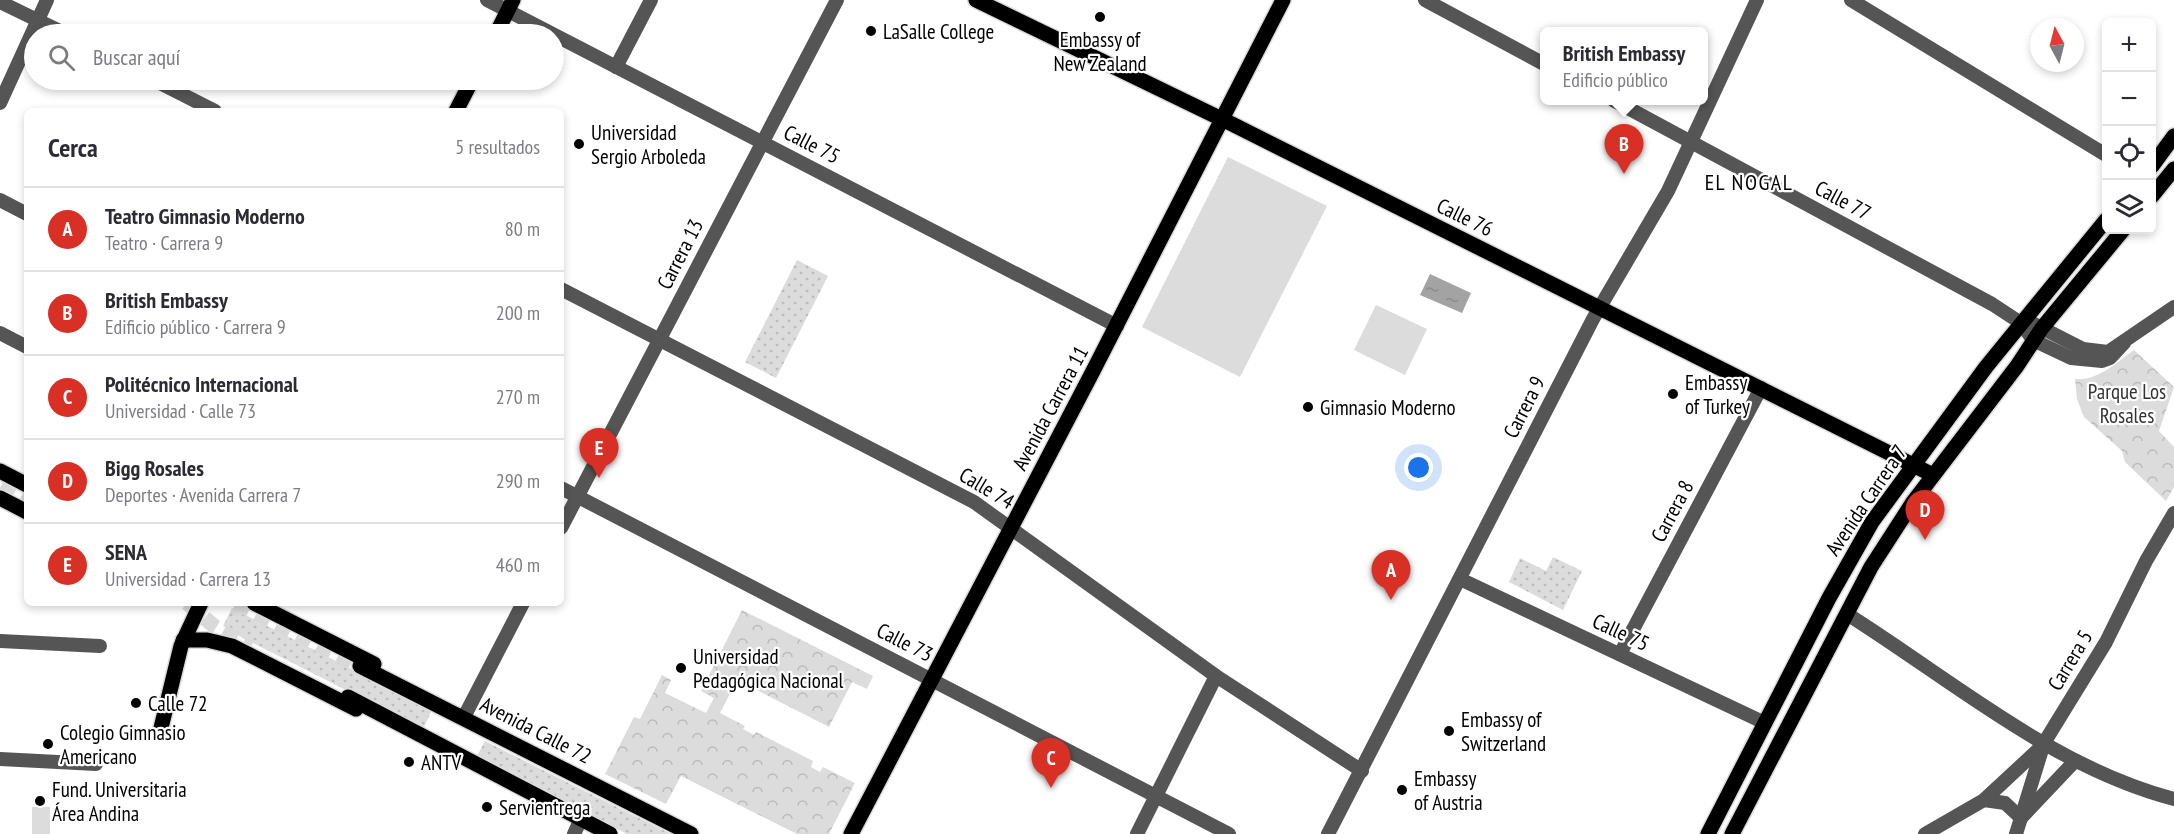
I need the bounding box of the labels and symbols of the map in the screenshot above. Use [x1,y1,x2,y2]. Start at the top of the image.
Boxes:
marker: Embassy of New Zealand [1093,10,1107,24]
place label: LaSalle College [883,18,994,45]
north arrow [2030,18,2084,72]
marker: LaSalle College [864,24,878,38]
place label: Embassy of New Zealand [1054,26,1147,77]
street label: Calle 75 [779,118,845,170]
place label: Universidad Sergio Arboleda [591,119,706,170]
pin: B [1604,124,1644,174]
marker: Universidad Sergio Arboleda [572,137,586,151]
district label: EL NOGAL [1705,168,1793,196]
street label: Calle 77 [1810,174,1876,226]
street label: Calle 76 [1432,192,1498,242]
street label: Carrera 13 [651,214,709,294]
street label: Avenida Carrera 11 [1006,341,1094,475]
place label: Embassy of Turkey [1685,369,1750,420]
street label: Carrera 9 [1497,371,1551,443]
park label: Parque Los Rosales [2088,378,2166,429]
marker: Embassy of Turkey [1666,387,1680,401]
place label: Gimnasio Moderno [1320,394,1456,421]
marker: Gimnasio Moderno [1301,400,1315,414]
pin: E [580,428,618,478]
street label: Avenida Carrera 7 [1819,439,1913,561]
your location [1404,453,1433,482]
street label: Calle 74 [955,461,1020,515]
street label: Carrera 8 [1645,476,1699,546]
pin: D [1906,490,1944,540]
pin: A [1372,550,1410,600]
street label: Calle 75 [1588,607,1654,657]
street label: Calle 73 [872,616,938,668]
street label: Carrera 5 [2041,625,2099,695]
place label: Universidad Pedagógica Nacional [693,643,844,694]
marker: Universidad Pedagógica Nacional [674,661,688,675]
place label: Calle 72 [148,690,208,717]
street label: Avenida Calle 72 [476,690,596,770]
marker: Calle 72 [129,696,143,710]
place label: Embassy of Switzerland [1461,706,1546,757]
place label: Colegio Gimnasio Americano [60,719,186,770]
marker: Embassy of Switzerland [1442,724,1456,738]
marker: Colegio Gimnasio Americano [41,737,55,751]
pin: C [1032,738,1070,788]
place label: ANTV [421,749,461,776]
marker: ANTV [402,755,416,769]
place label: Embassy of Austria [1414,765,1483,816]
place label: Fund. Universitaria Área Andina [52,776,187,827]
marker: Embassy of Austria [1395,783,1409,797]
marker: Fund. Universitaria Área Andina [33,794,47,808]
place label: Servientrega [499,794,591,821]
marker: Servientrega [480,800,494,814]

